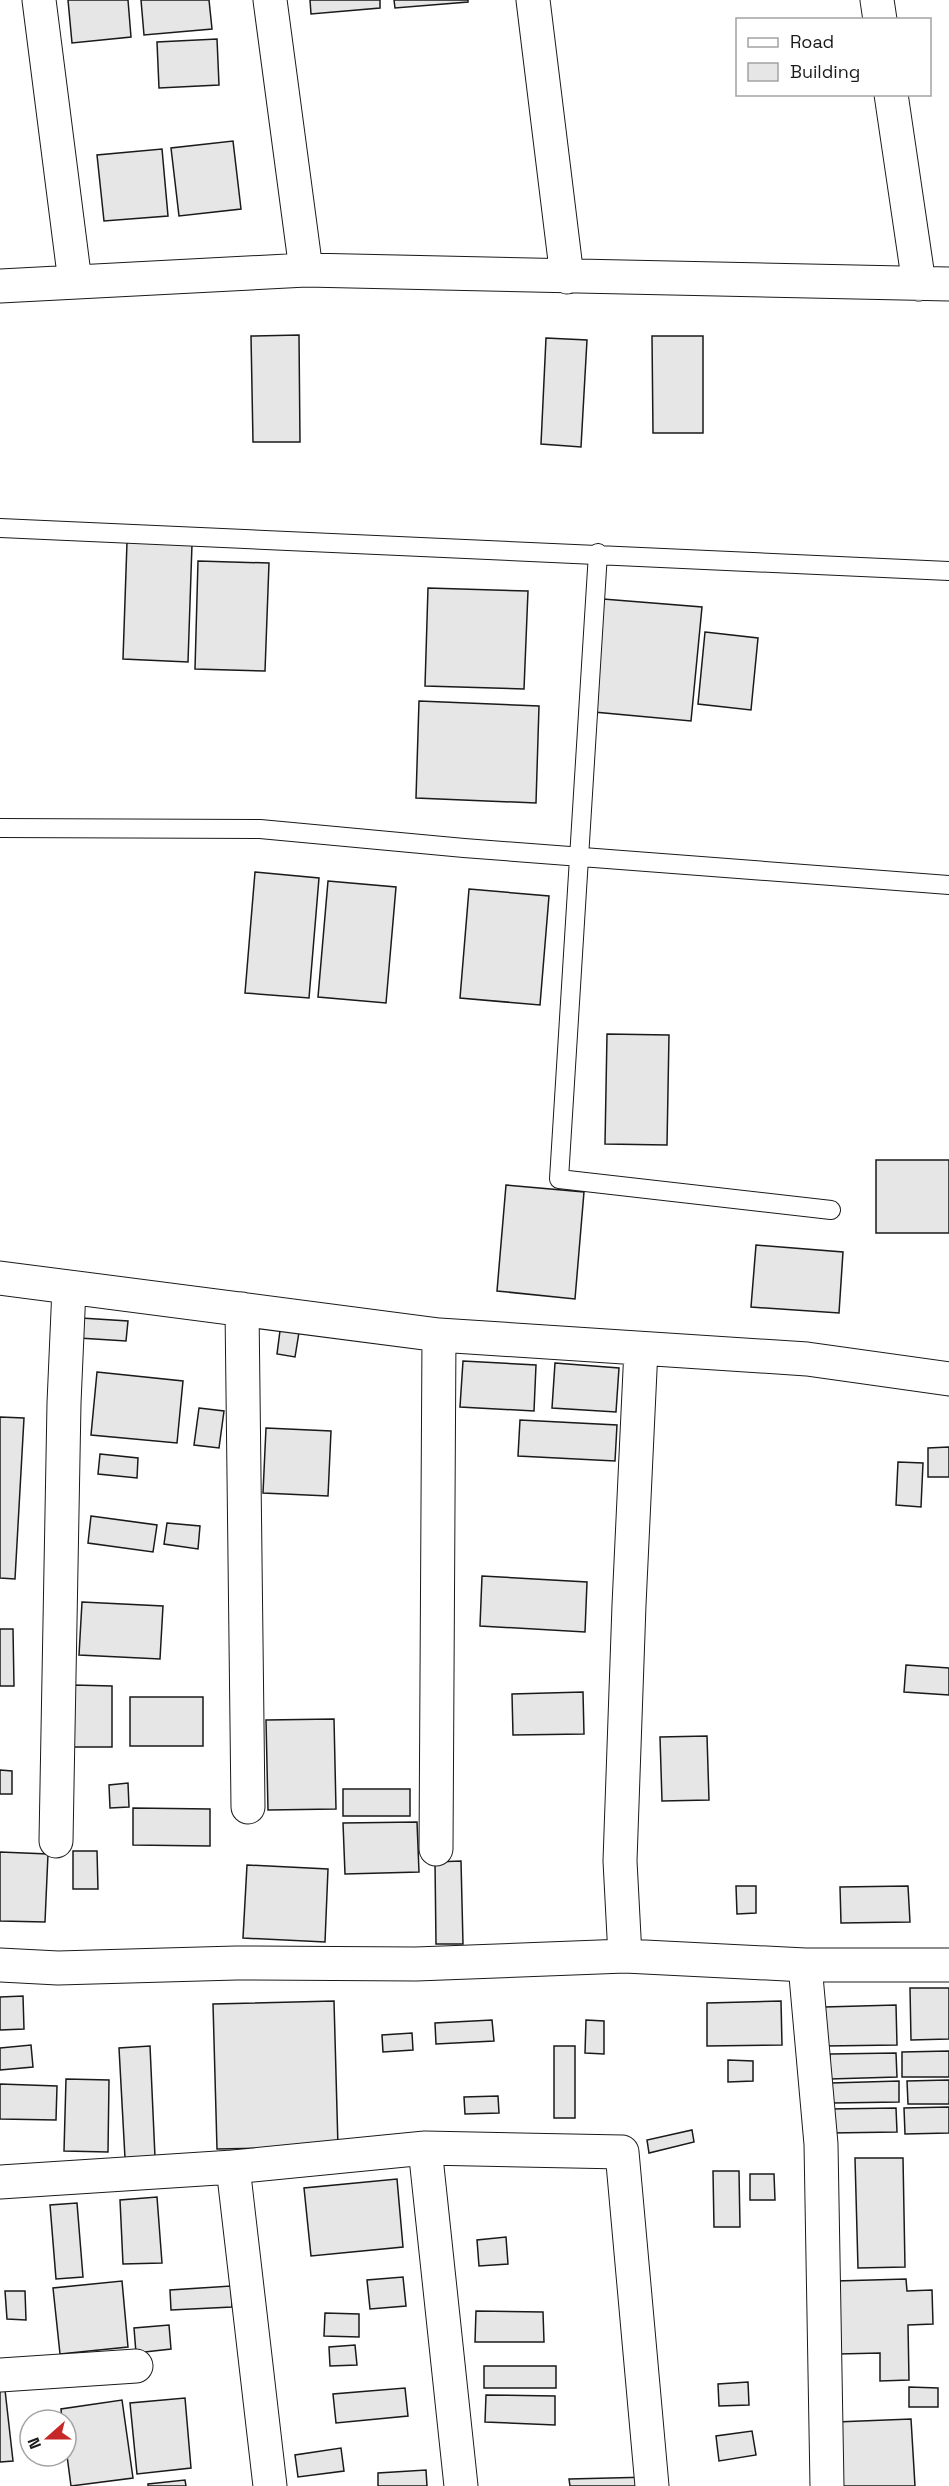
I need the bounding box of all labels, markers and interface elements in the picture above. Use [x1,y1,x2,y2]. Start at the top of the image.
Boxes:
legend [736,18,931,96]
text: Road [790,30,834,53]
text: Building [790,60,860,83]
north arrow [18,2408,78,2468]
text: N [23,2434,46,2452]

